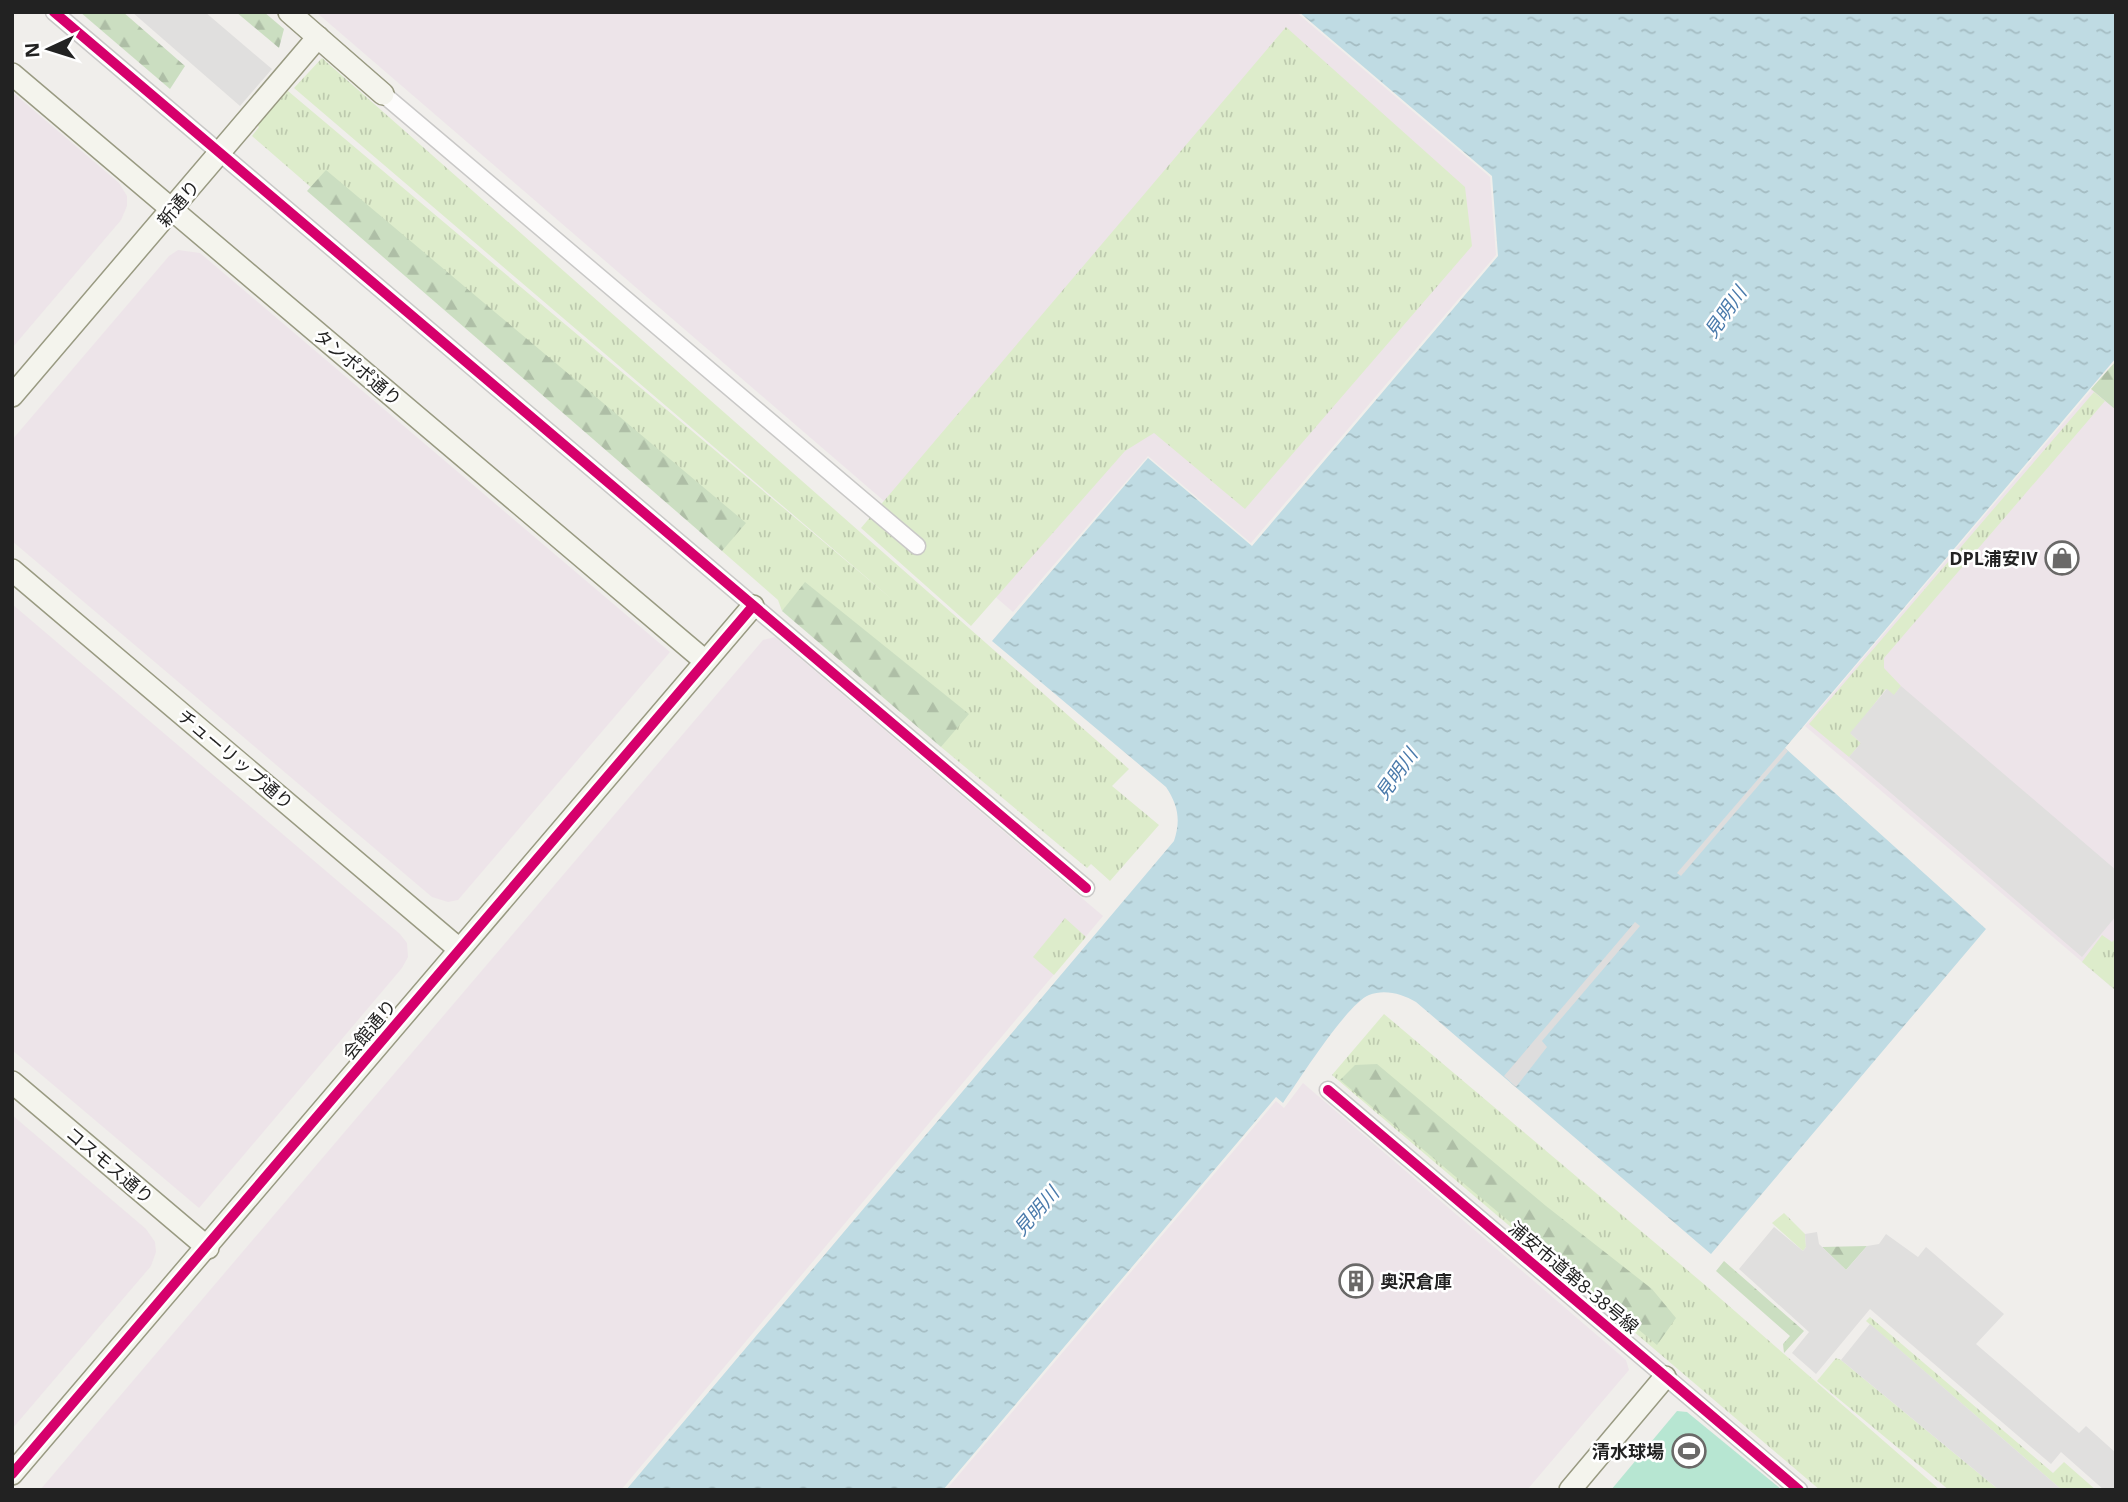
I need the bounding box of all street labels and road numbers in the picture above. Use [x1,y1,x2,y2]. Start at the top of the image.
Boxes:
street label: 新通り [151,175,205,231]
street label: タンポポ通り [309,323,407,411]
street label: チューリップ通り [173,704,299,814]
street label: 会館通り [337,994,401,1064]
street label: コスモス通り [61,1121,159,1209]
street label: 浦安市道第8-38号線 [1504,1216,1644,1338]

